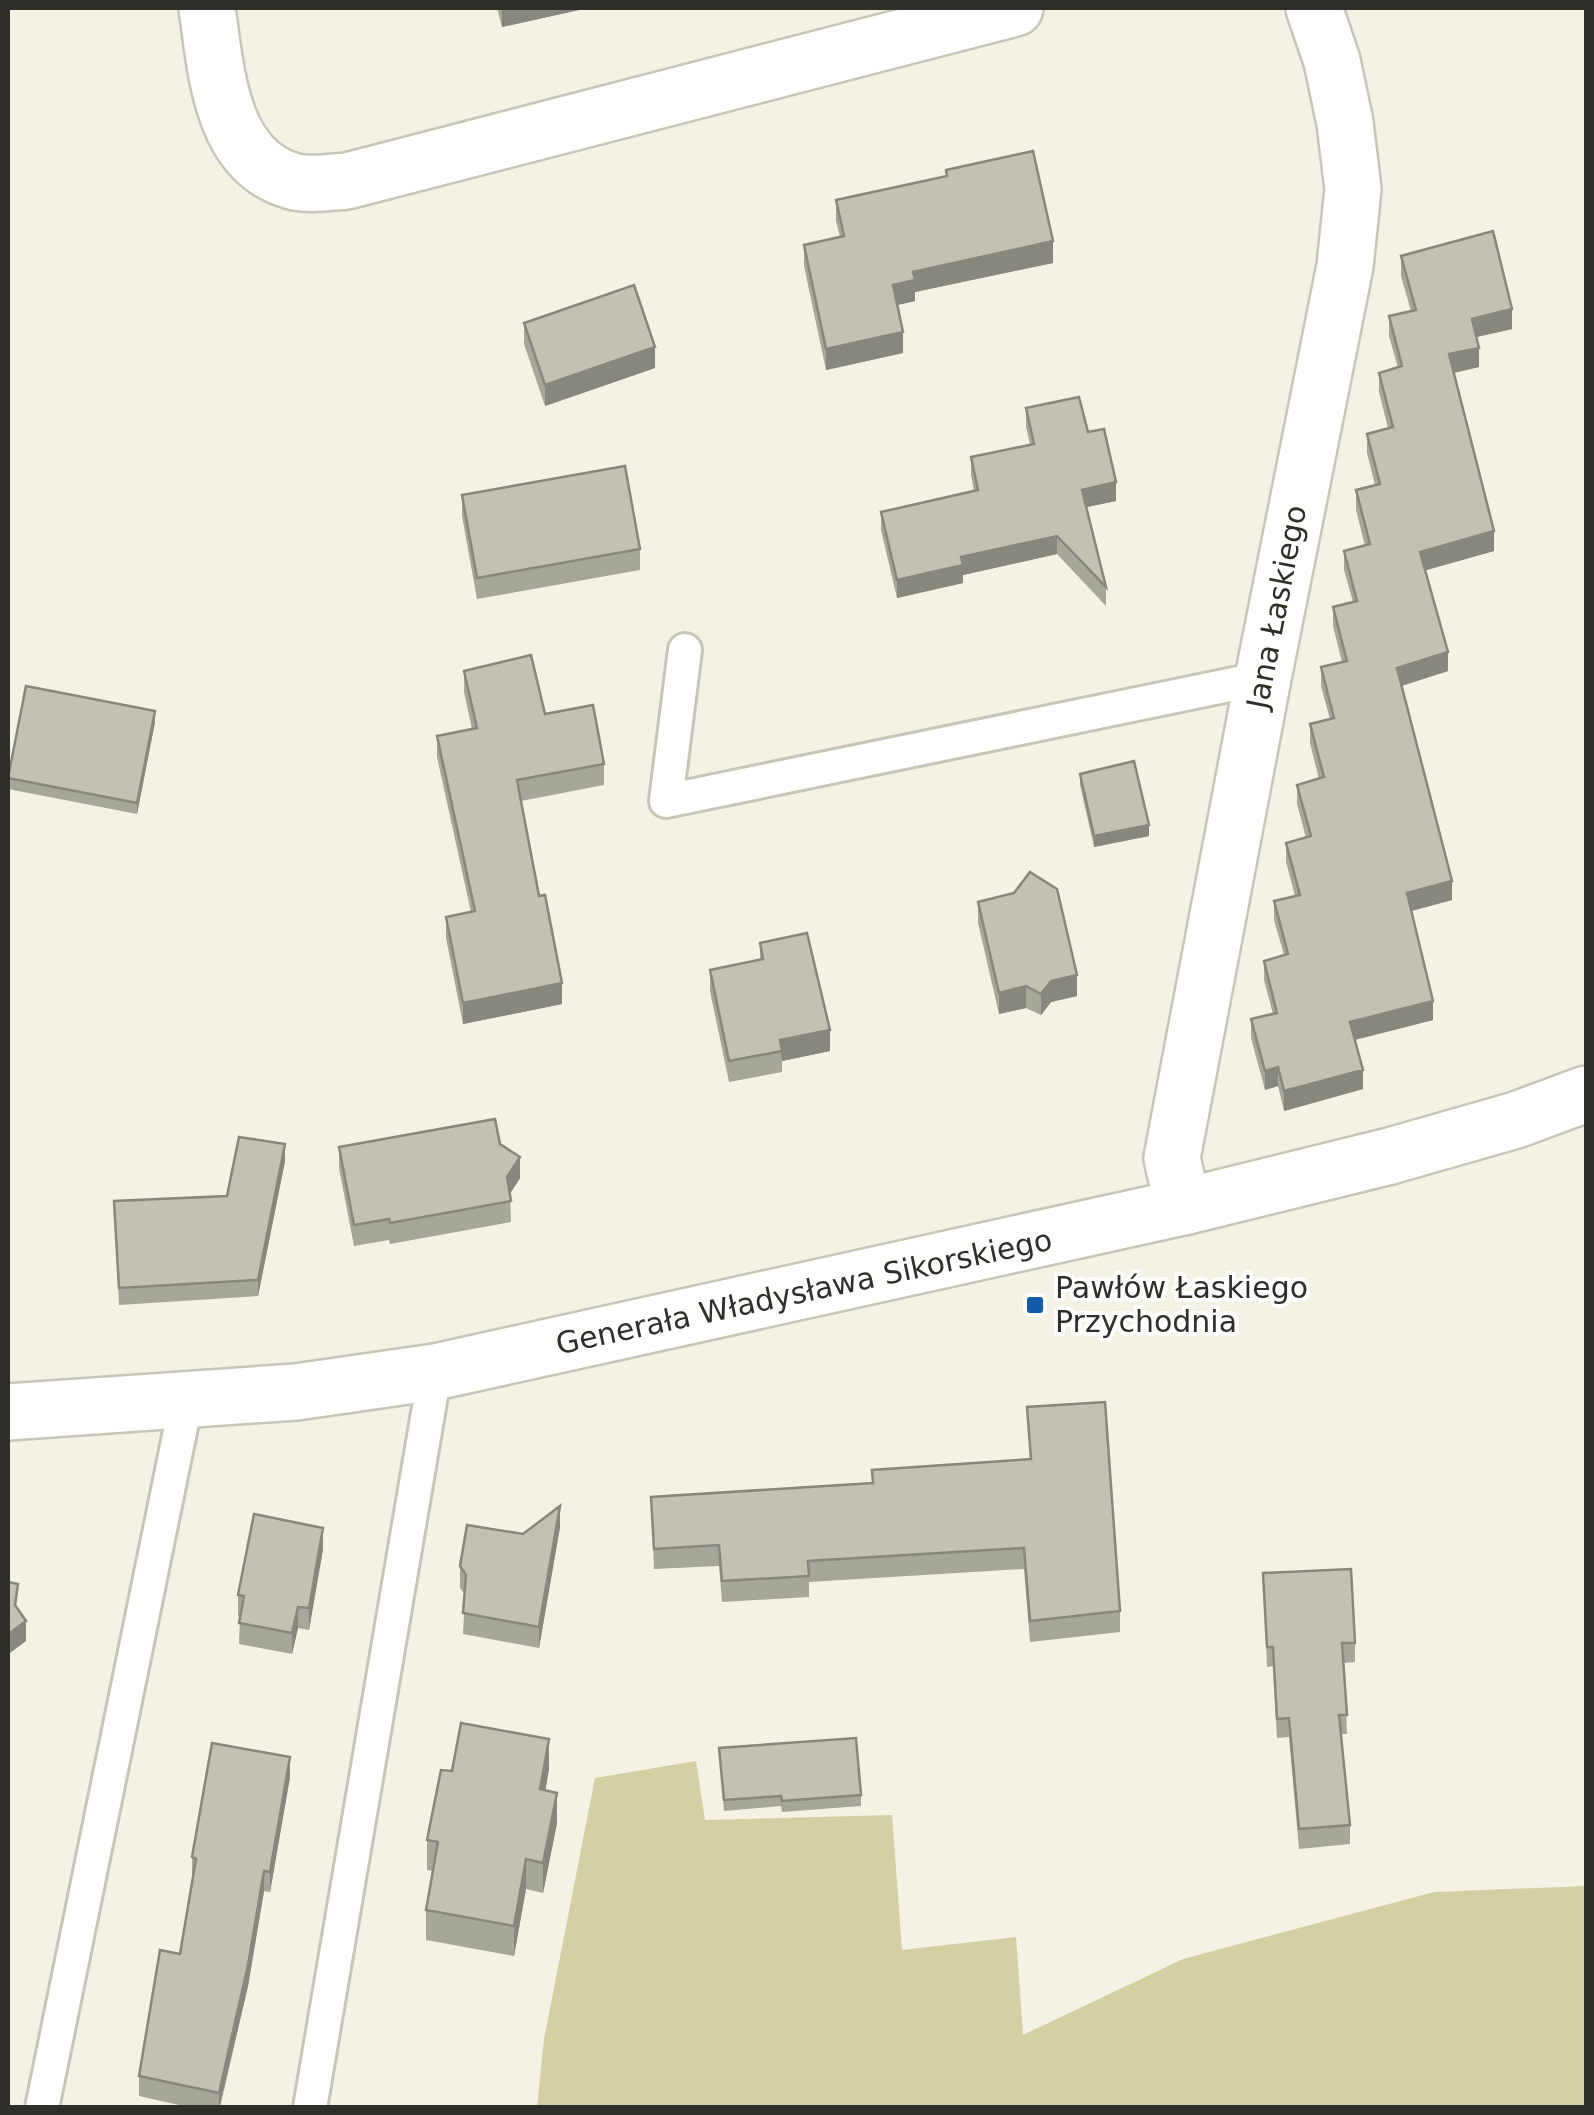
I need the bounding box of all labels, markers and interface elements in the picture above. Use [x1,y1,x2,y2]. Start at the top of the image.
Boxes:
street label: Jana Łaskiego [1239,502,1313,714]
street label: Generała Władysława Sikorskiego [553,1222,1055,1361]
place label: Pawłów Łaskiego Przychodnia [1055,1270,1308,1339]
marker: Pawłów Łaskiego Przychodnia [1024,1294,1046,1316]

